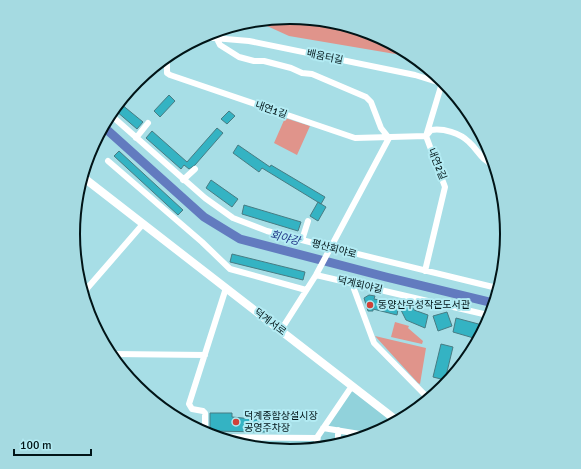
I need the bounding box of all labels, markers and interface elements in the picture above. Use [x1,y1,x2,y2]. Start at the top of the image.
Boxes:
street label: 배움터길 [306,47,344,67]
street label: 내연1길 [253,99,289,121]
street label: 내연2길 [425,146,449,182]
water label: 회야강 [269,228,303,248]
street label: 평산회야로 [310,237,358,261]
street label: 덕계회야길 [336,274,384,296]
place label: 동양산우성작은도서관 [378,299,471,311]
marker: 동양산우성작은도서관 [365,300,375,310]
street label: 덕계서로 [252,306,288,338]
place label: 덕계종합상설시장 공영주차장 [244,410,318,434]
marker: 덕계종합상설시장 공영주차장 [231,417,241,427]
scale bar [14,431,91,457]
text: 100 m [20,438,52,453]

